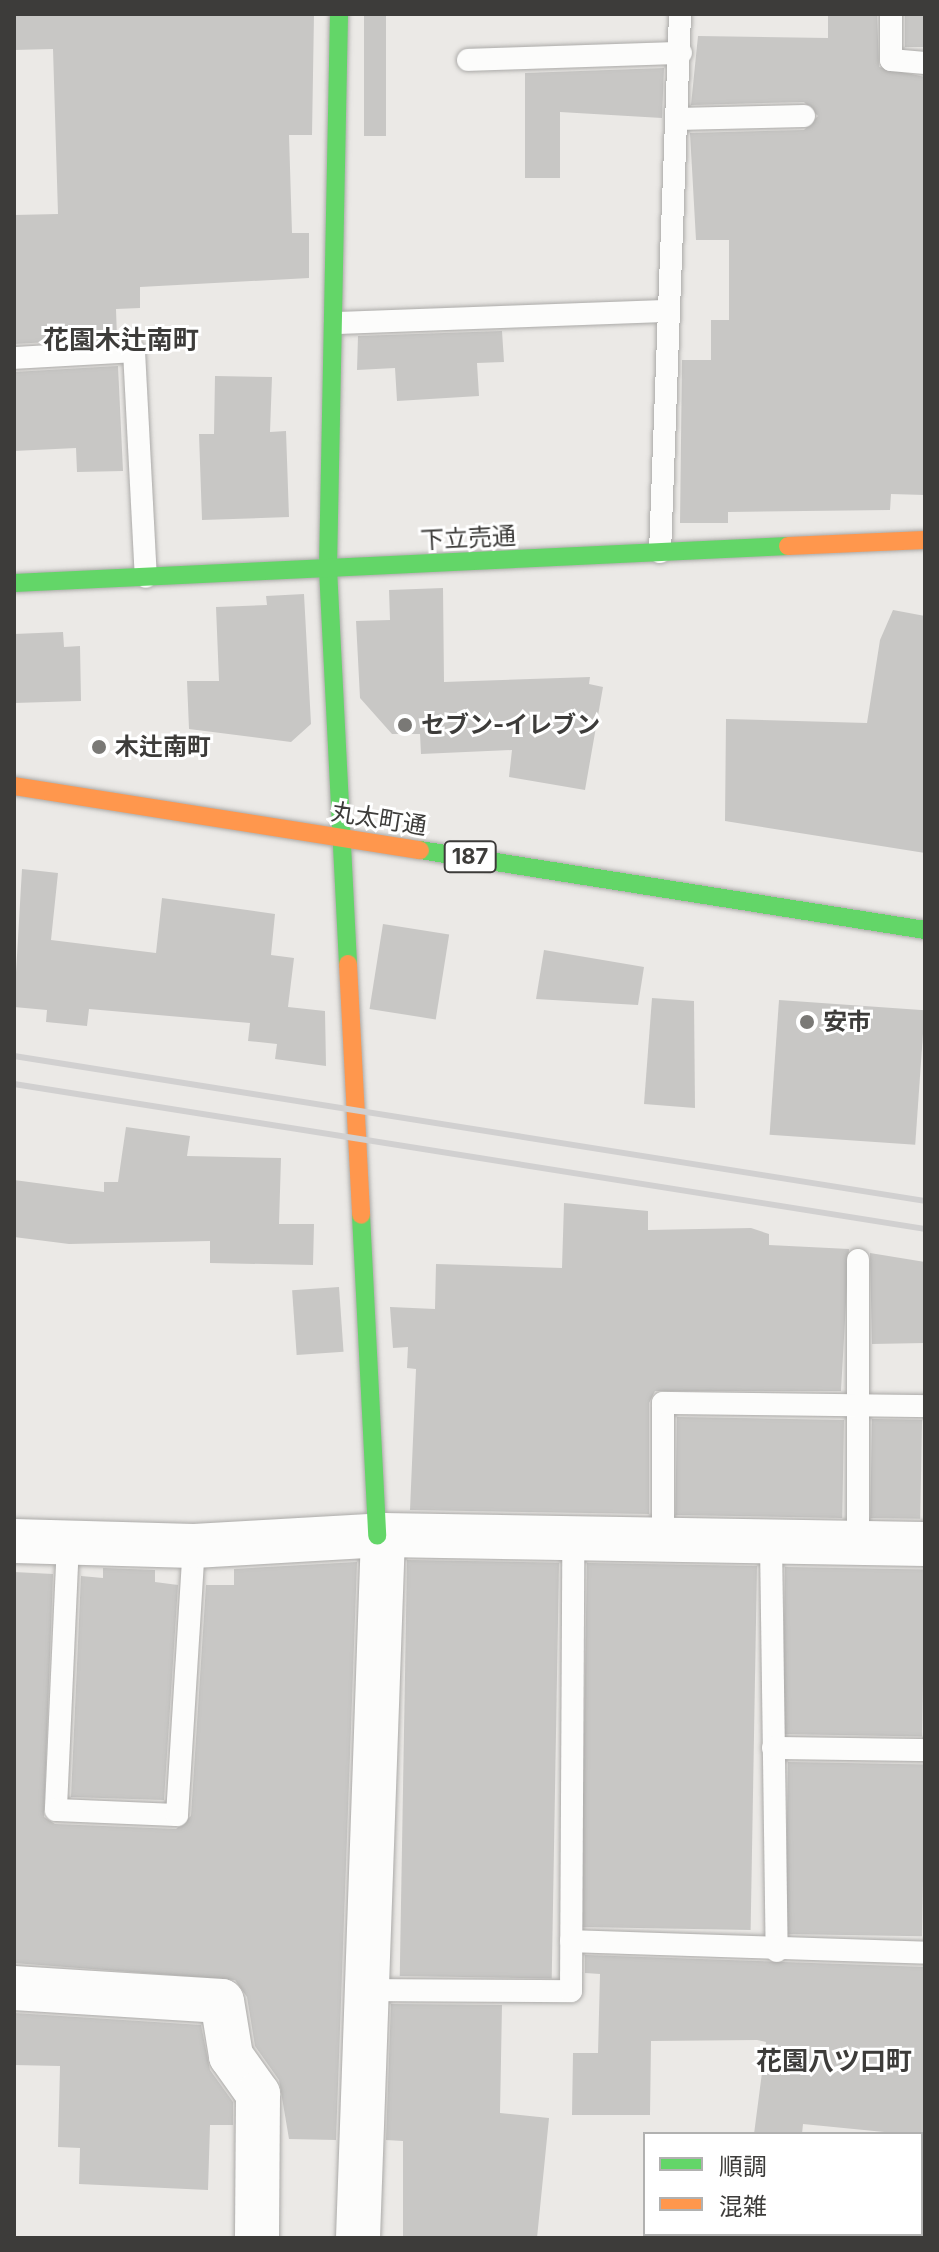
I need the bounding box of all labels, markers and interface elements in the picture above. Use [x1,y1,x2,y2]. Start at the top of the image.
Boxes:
district label: 花園木辻南町 [43,324,199,356]
street label: 下立売通 [419,521,517,555]
place label: セブン-イレブン [421,711,600,739]
marker: セブン-イレブン [396,716,414,734]
place label: 木辻南町 [115,733,211,761]
marker: 木辻南町 [90,738,108,756]
street label: 丸太町通 [329,797,429,841]
road number: 187 [442,839,498,875]
place label: 安市 [823,1008,871,1036]
marker: 安市 [798,1013,816,1031]
district label: 花園八ツ口町 [756,2045,912,2077]
legend [643,2132,923,2236]
text: 順調 [719,2152,767,2181]
text: 混雑 [719,2192,767,2221]

